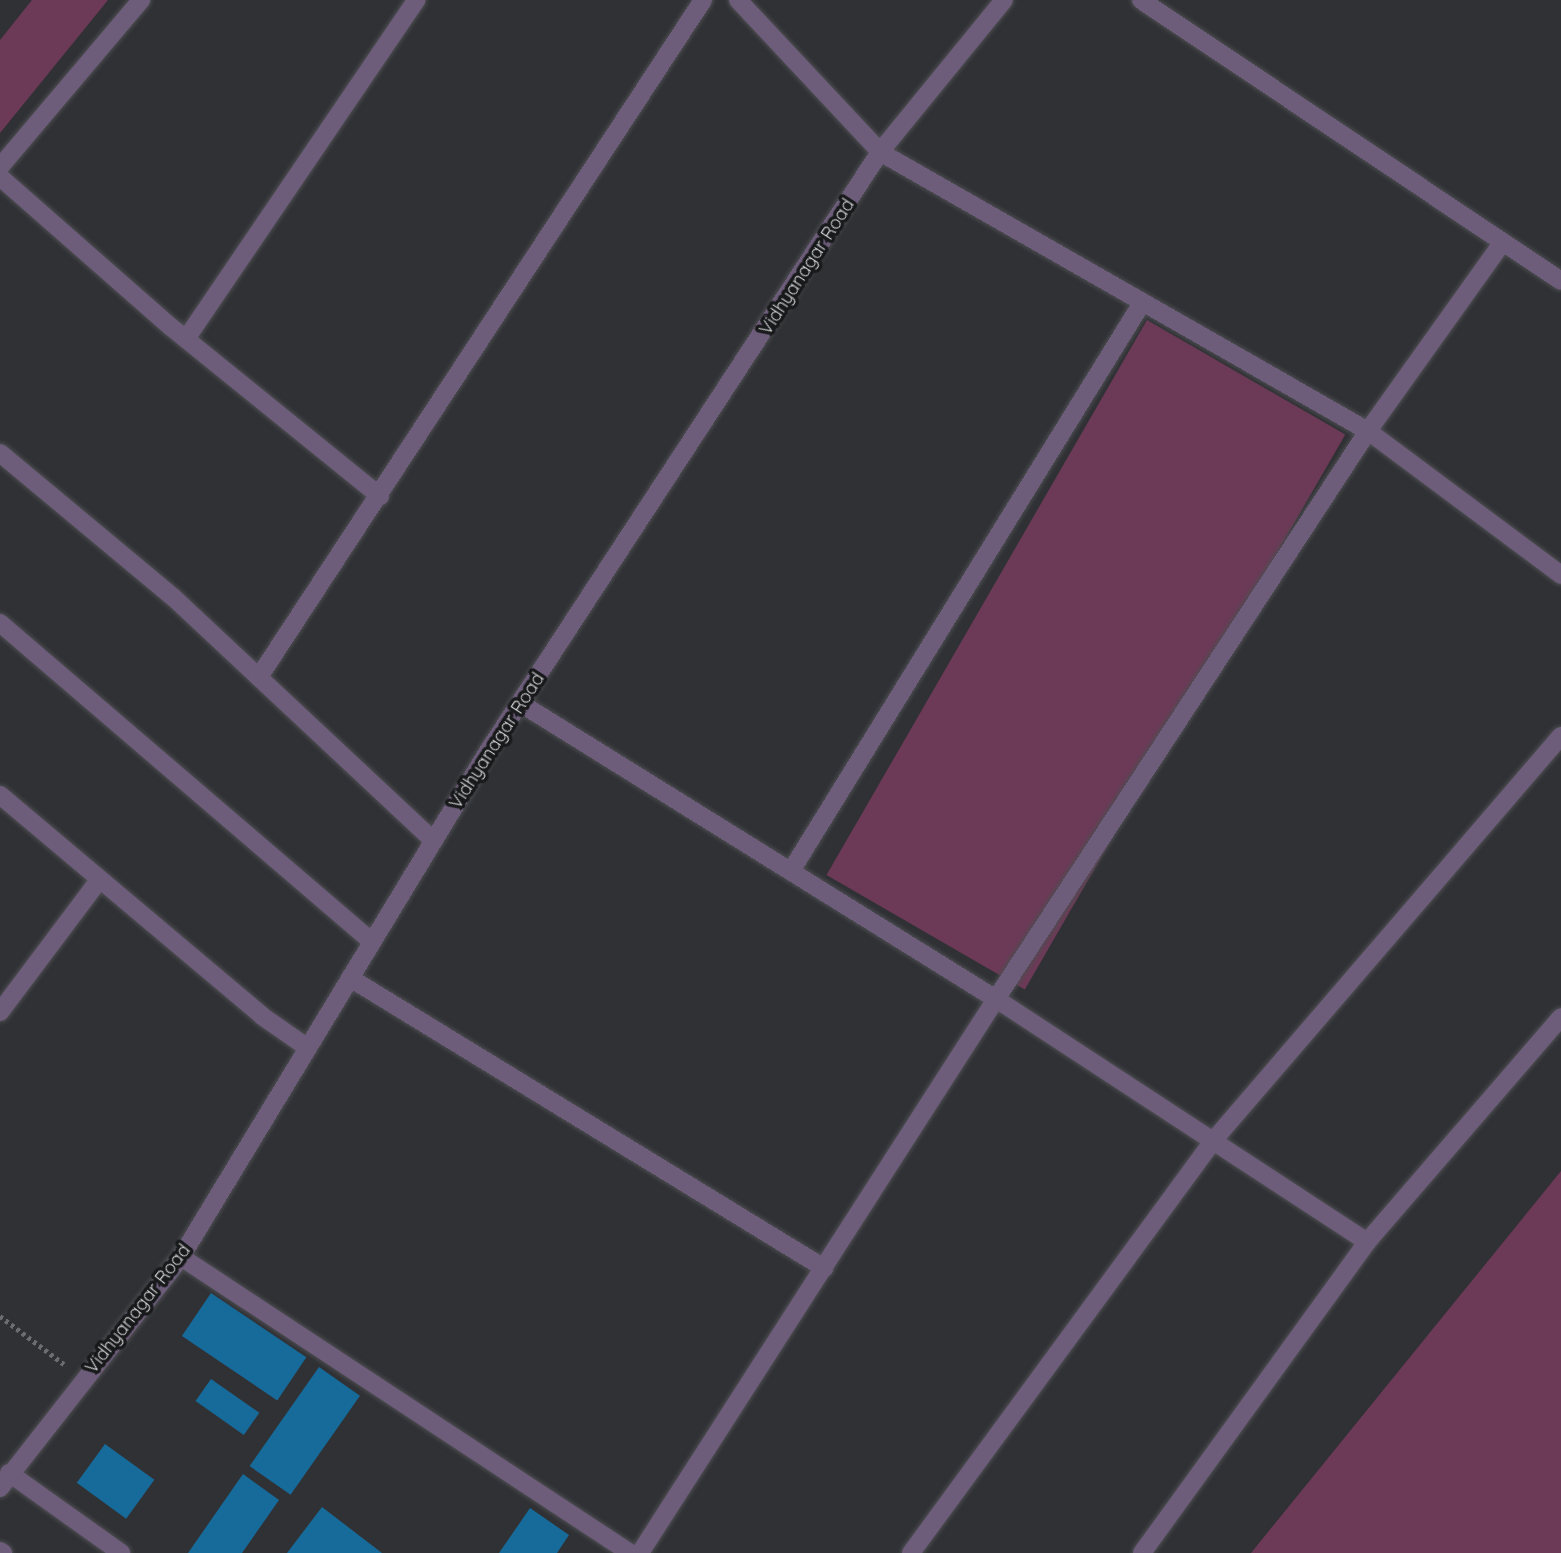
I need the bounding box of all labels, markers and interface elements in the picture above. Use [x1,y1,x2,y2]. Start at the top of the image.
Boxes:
street label: Vidhyanagar Road [755,195,859,339]
street label: Vidhyanagar Road [445,669,549,813]
street label: Vidhyanagar Road [81,1240,195,1378]

